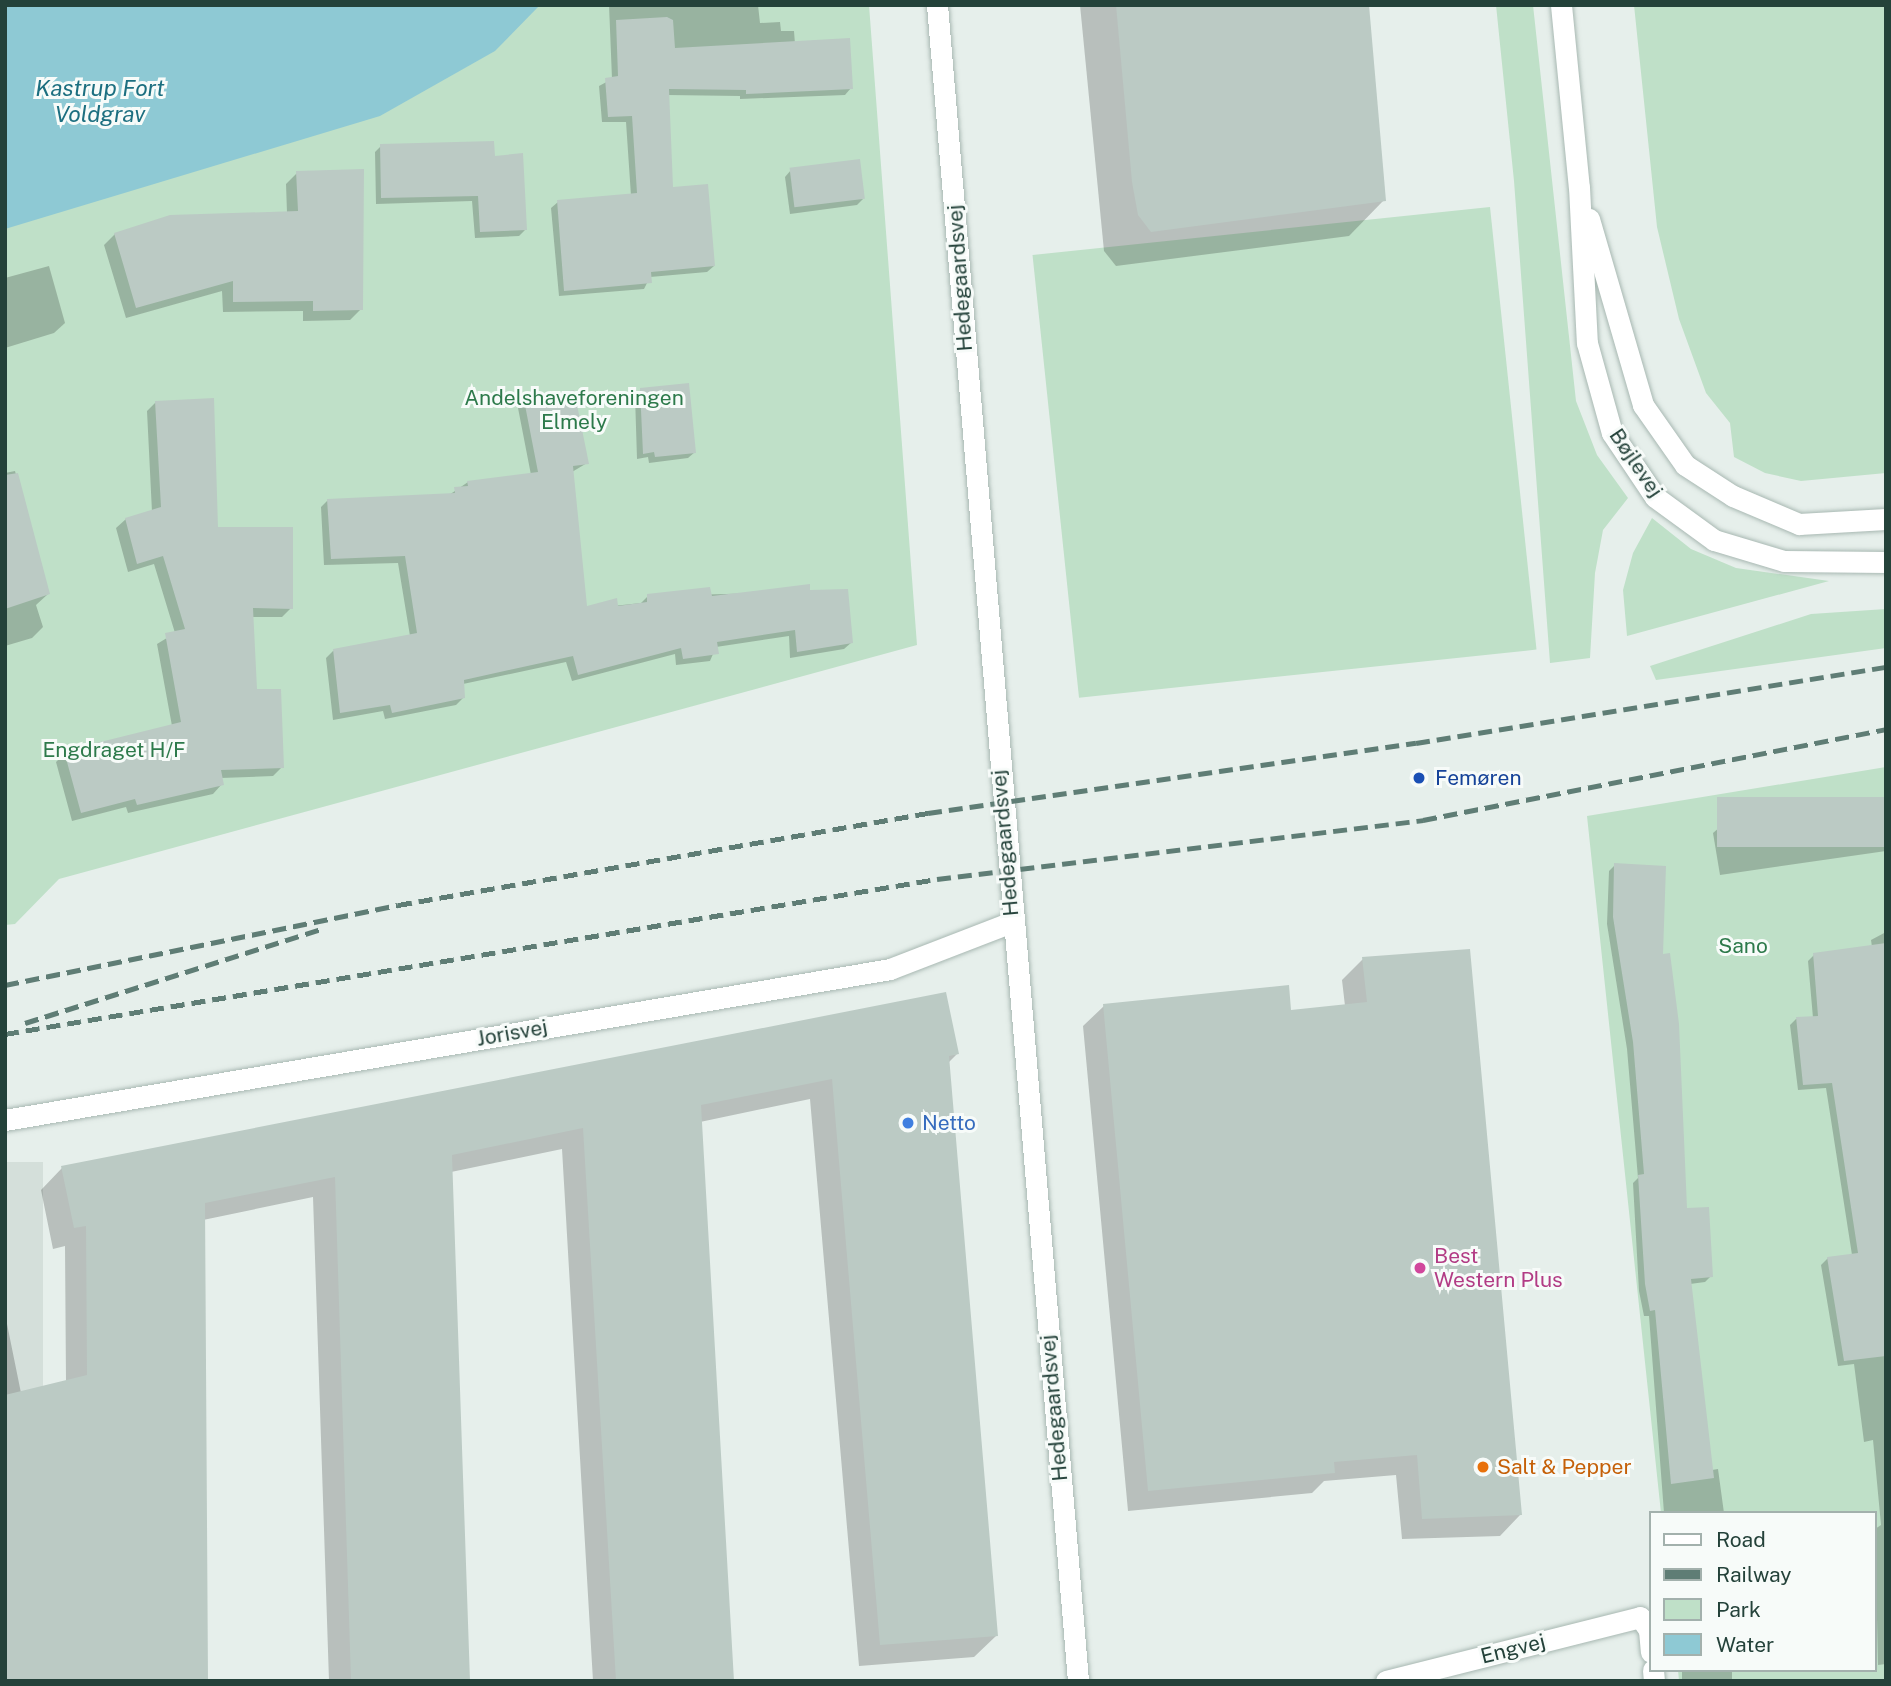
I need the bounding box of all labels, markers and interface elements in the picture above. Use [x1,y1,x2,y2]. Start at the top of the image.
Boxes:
water label: Kastrup Fort Voldgrav [35,74,165,128]
street label: Hedegaardsvej [942,204,978,352]
park label: Andelshaveforeningen Elmely [464,385,684,435]
street label: Bøjlevej [1604,424,1668,502]
park label: Engdraget H/F [42,737,186,763]
place label: Femøren [1435,765,1522,791]
marker: Femøren [1409,768,1429,788]
street label: Hedegaardsvej [986,769,1024,917]
park label: Sano [1718,933,1768,959]
street label: Jorisvej [474,1014,550,1052]
place label: Netto [922,1110,976,1136]
marker: Netto [900,1115,916,1131]
place label: Best Western Plus [1434,1243,1563,1293]
marker: Best Western Plus [1412,1260,1428,1276]
street label: Hedegaardsvej [1035,1334,1073,1482]
place label: Salt & Pepper [1497,1454,1632,1480]
marker: Salt & Pepper [1475,1459,1491,1475]
legend [1650,1511,1877,1672]
text: Road [1716,1527,1766,1552]
text: Railway [1716,1562,1792,1587]
text: Park [1716,1597,1761,1622]
street label: Engvej [1478,1629,1548,1669]
text: Water [1716,1632,1774,1657]

